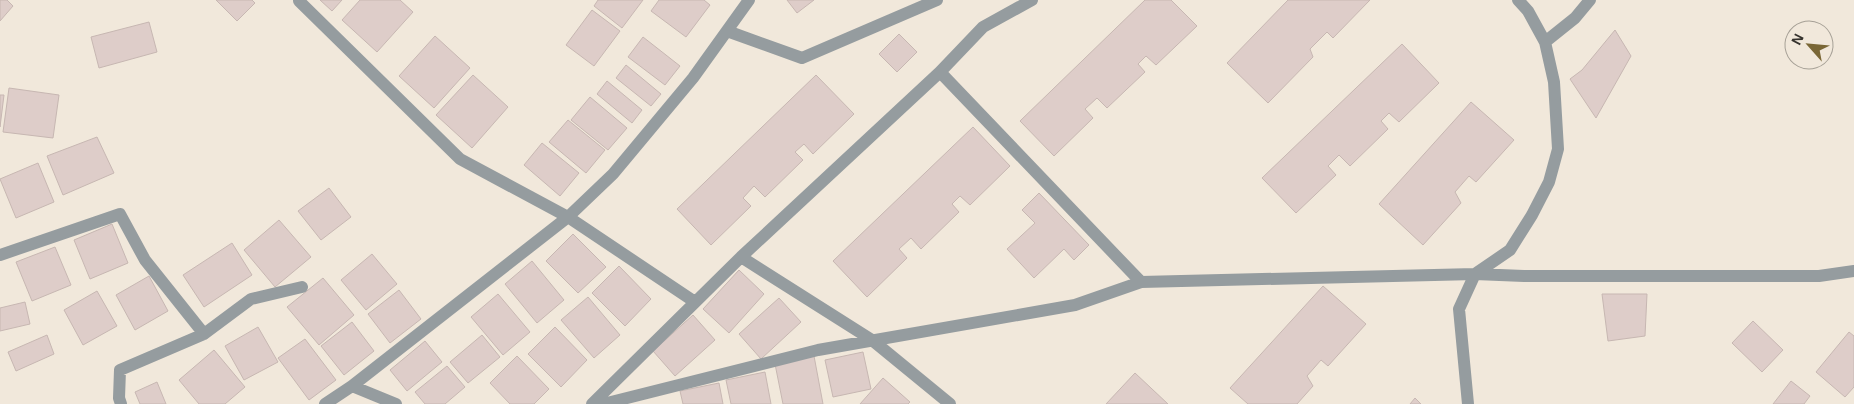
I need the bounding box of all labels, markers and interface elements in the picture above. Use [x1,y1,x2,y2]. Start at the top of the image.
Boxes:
north arrow [1784,20,1834,70]
text: N [1788,31,1807,47]

